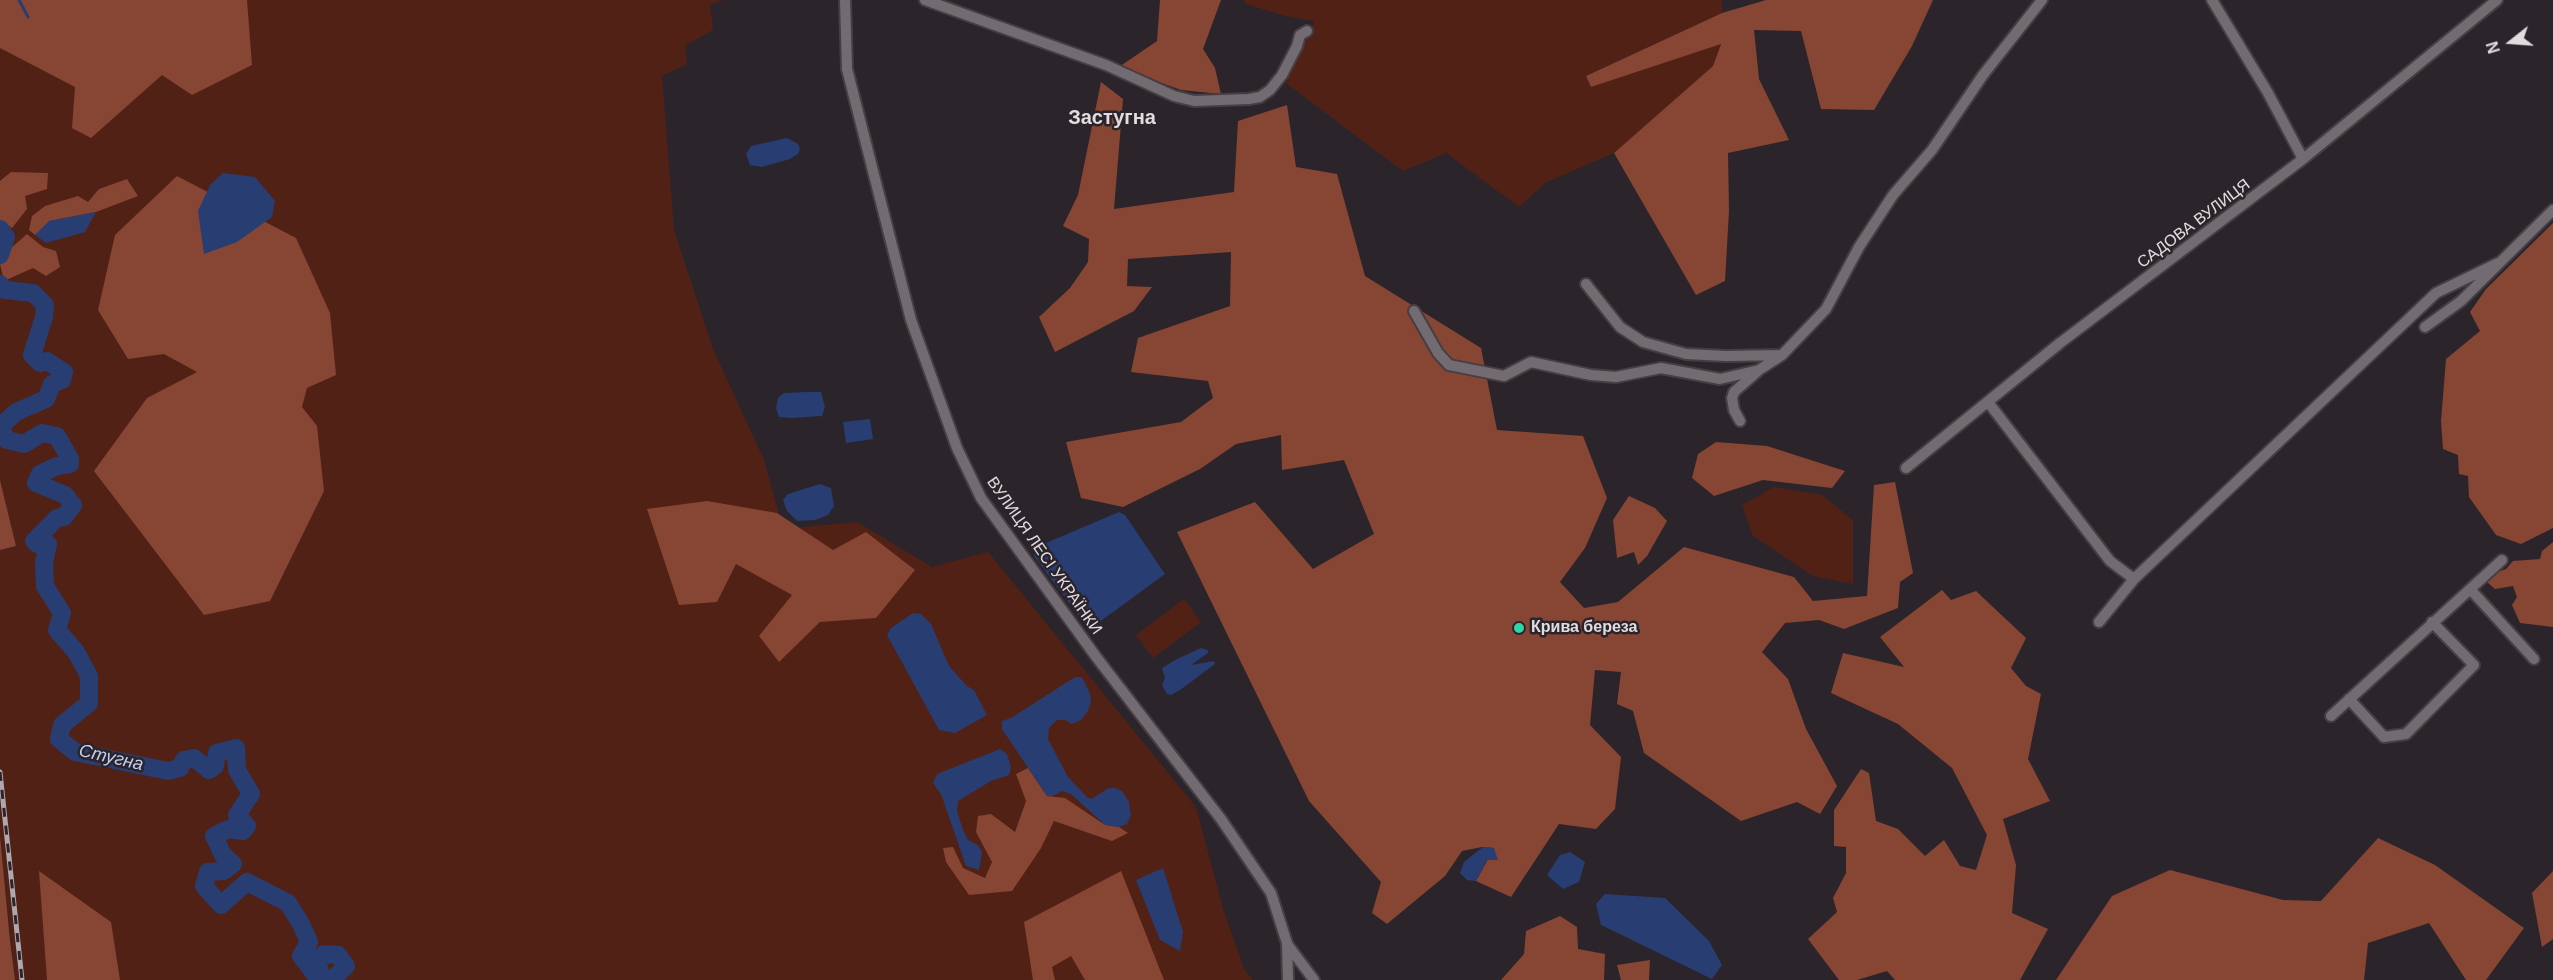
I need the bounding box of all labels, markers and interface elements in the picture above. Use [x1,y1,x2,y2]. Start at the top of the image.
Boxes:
north arrow [2481,12,2541,72]
text: N [2483,39,2503,55]
district label: Застугна [1068,106,1156,130]
street label: САДОВА ВУЛИЦЯ [2134,175,2254,273]
street label: ВУЛИЦЯ ЛЕСІ УКРАЇНКИ [982,474,1106,638]
place label: Крива береза [1531,618,1637,638]
marker: Крива береза [1512,621,1526,635]
water label: Стугна [77,740,145,776]

